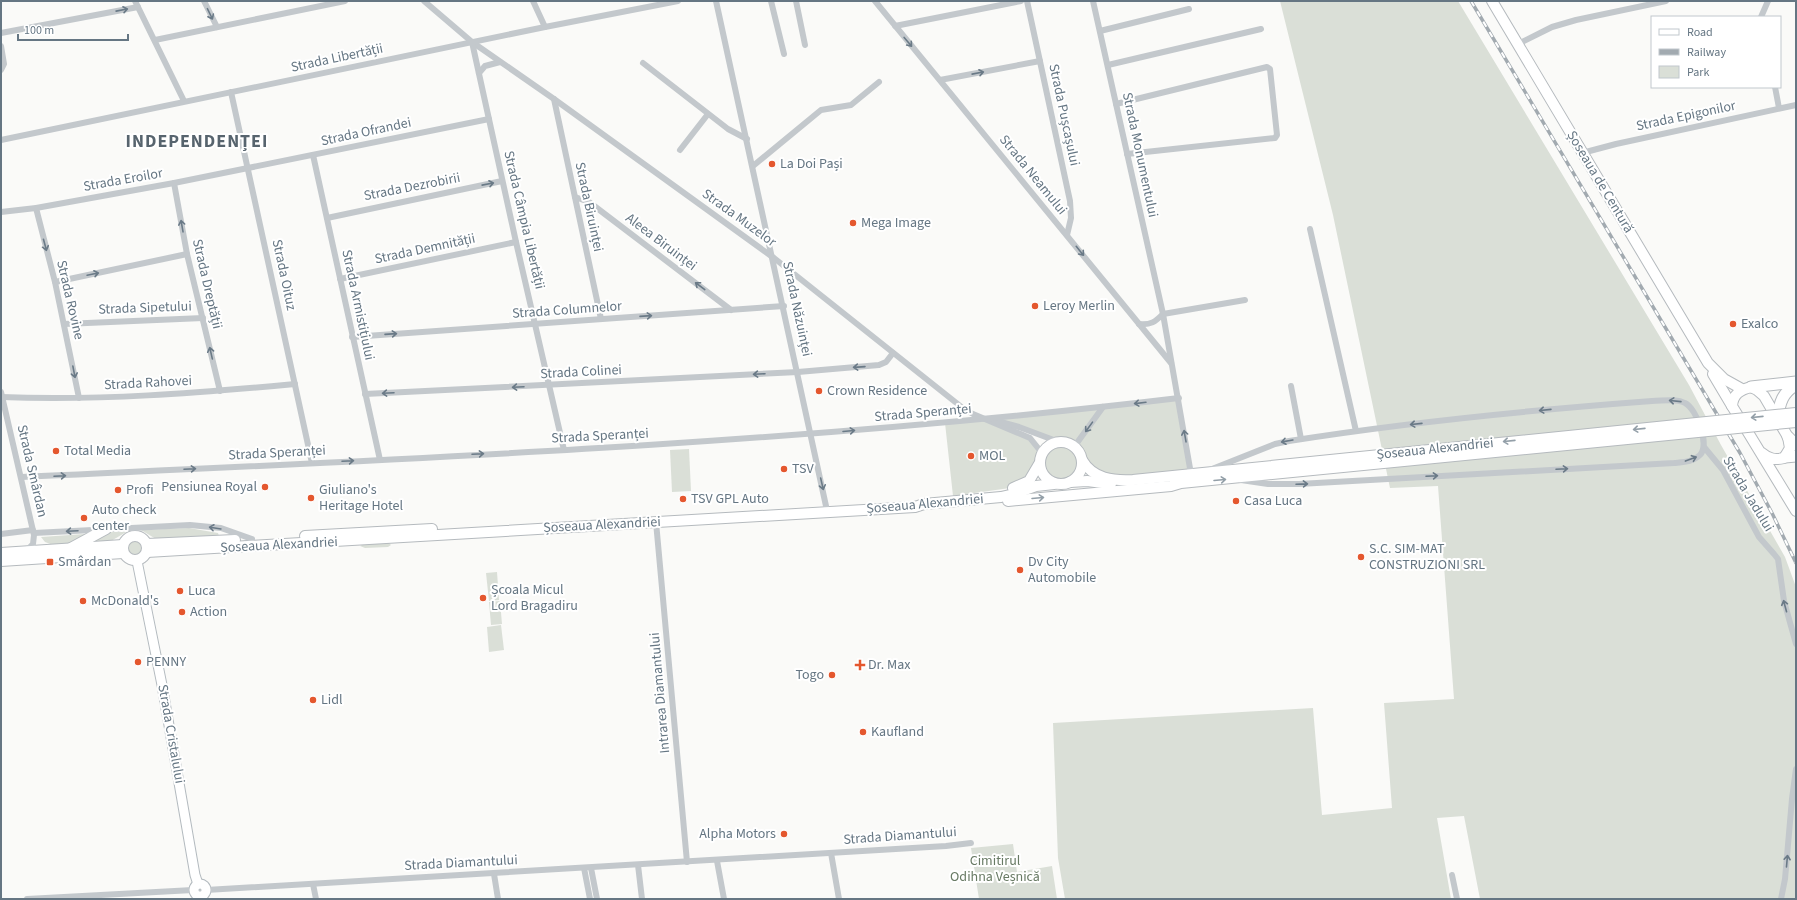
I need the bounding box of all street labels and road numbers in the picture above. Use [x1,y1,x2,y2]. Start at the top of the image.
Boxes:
street label: Strada Libertății [289,38,385,78]
street label: Strada Pușcașului [1043,62,1085,168]
street label: Strada Monumentului [1117,91,1163,219]
street label: Strada Epigonilor [1634,96,1738,136]
street label: Strada Ofrandei [319,113,413,151]
street label: Șoseaua de Centură [1561,127,1639,237]
street label: Strada Neamului [994,131,1072,219]
street label: Strada Câmpia Libertății [498,149,550,291]
street label: Strada Biruinței [570,160,608,254]
street label: Strada Eroilor [82,163,164,197]
street label: Strada Dezrobirii [362,168,462,206]
street label: Strada Muzelor [698,184,780,252]
street label: Aleea Biruinței [621,208,701,276]
street label: Strada Demnității [373,229,477,269]
street label: Strada Dreptății [187,237,227,331]
street label: Strada Oituz [267,238,301,312]
street label: Strada Armistițiului [336,248,380,362]
street label: Strada Rovine [51,258,89,342]
street label: Strada Năzuinței [777,260,817,358]
street label: Strada Sipetului [98,296,192,320]
street label: Strada Columnelor [511,296,623,324]
street label: Strada Colinei [540,360,622,384]
street label: Strada Rahovei [103,371,193,395]
street label: Strada Speranței [874,399,972,427]
street label: Strada Smârdan [12,423,52,519]
street label: Strada Speranței [551,423,649,449]
street label: Șoseaua Alexandriei [1376,433,1494,465]
street label: Strada Speranței [228,440,326,466]
street label: Strada Jadului [1718,452,1778,536]
street label: Șoseaua Alexandriei [866,489,984,519]
street label: Șoseaua Alexandriei [543,512,661,538]
street label: Șoseaua Alexandriei [220,532,338,558]
street label: Intrarea Diamantului [645,632,675,754]
street label: Strada Cristalului [152,683,190,785]
street label: Strada Diamantului [843,822,957,850]
street label: Strada Diamantului [404,850,518,876]

